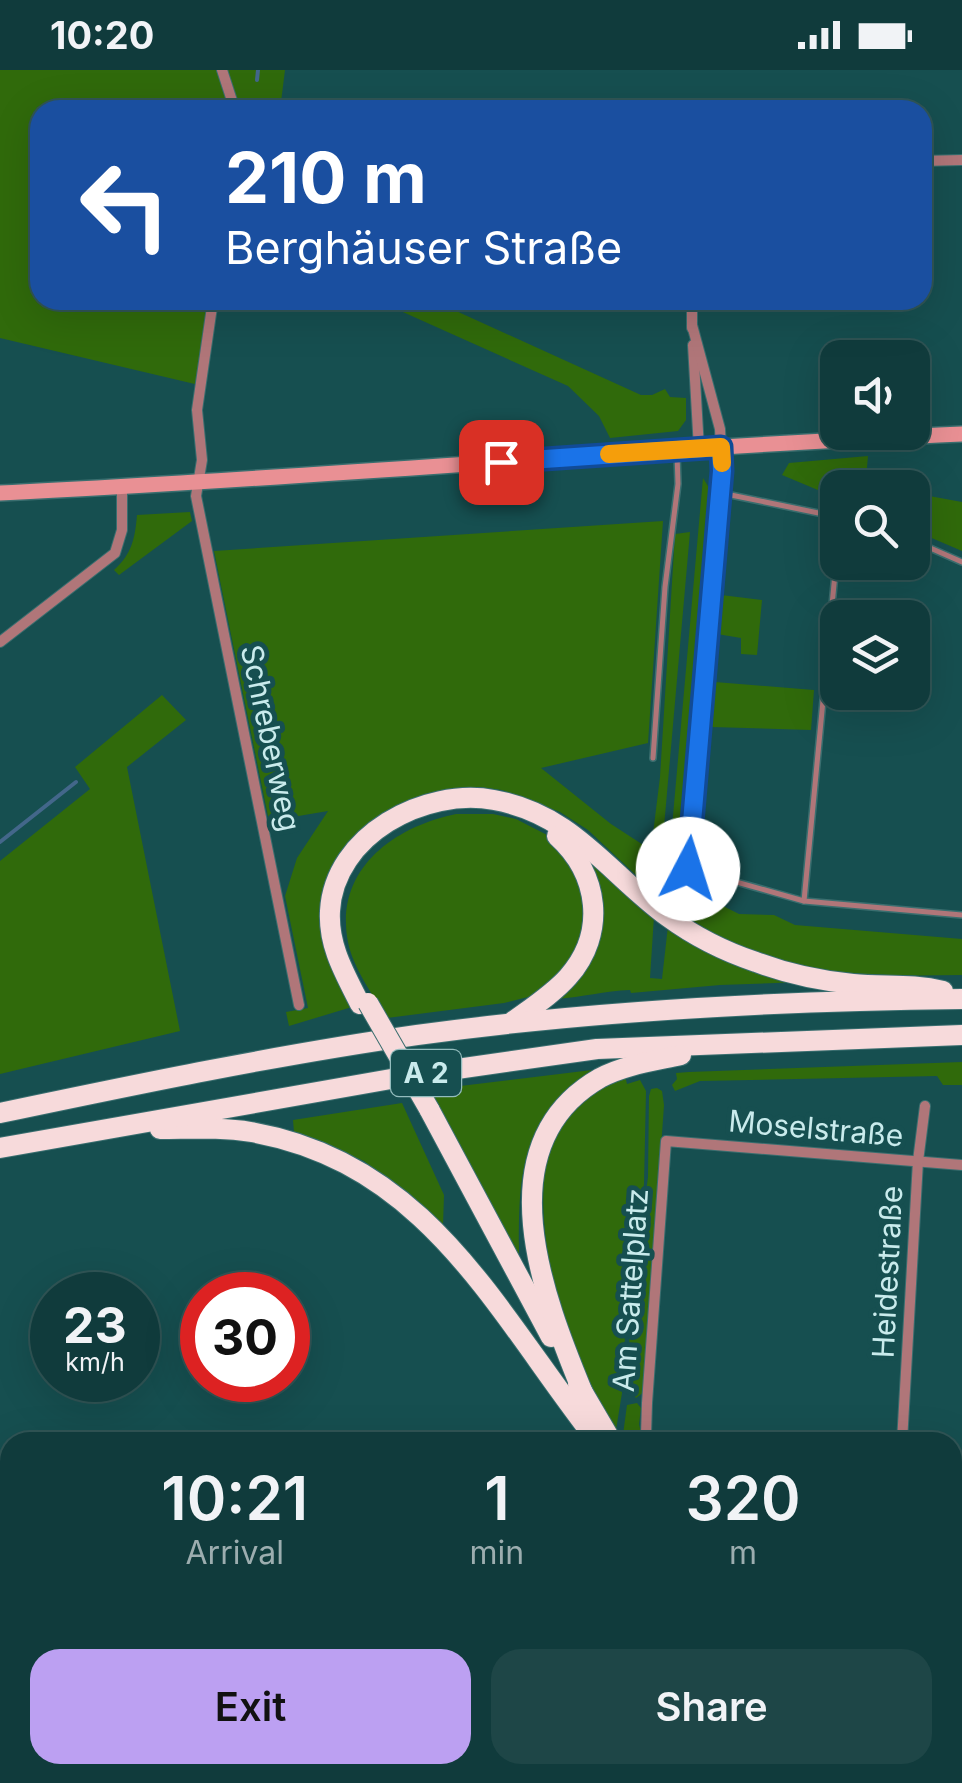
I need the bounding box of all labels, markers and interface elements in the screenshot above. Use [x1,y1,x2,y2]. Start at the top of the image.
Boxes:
text: 10:20 [50,12,154,58]
text: 210 m [225,135,427,220]
icon: left [60,140,190,270]
text: Berghäuser Straße [225,220,622,275]
map controls [820,340,930,710]
button: sound [820,340,930,450]
pin [459,420,544,505]
icon: arrive [474,435,529,490]
button: search [820,470,930,580]
button: layers [820,600,930,710]
street label: Schreberweg [234,641,308,835]
position arrow [636,817,740,921]
road number: A 2 [391,1050,461,1096]
street label: Moselstraße [727,1102,905,1154]
street label: Heidestraße [865,1185,909,1359]
street label: Am Sattelplatz [605,1187,655,1393]
speed limit sign: 30 [180,1272,310,1402]
text: 23 [63,1295,127,1355]
text: km/h [65,1347,125,1377]
text: 10:21 [161,1462,308,1534]
text: 1 [484,1462,510,1534]
text: 320 [686,1462,801,1534]
text: Arrival [186,1533,284,1572]
text: min [470,1533,524,1572]
text: m [729,1533,757,1572]
button: Exit [30,1649,471,1764]
button: Share [491,1649,932,1764]

